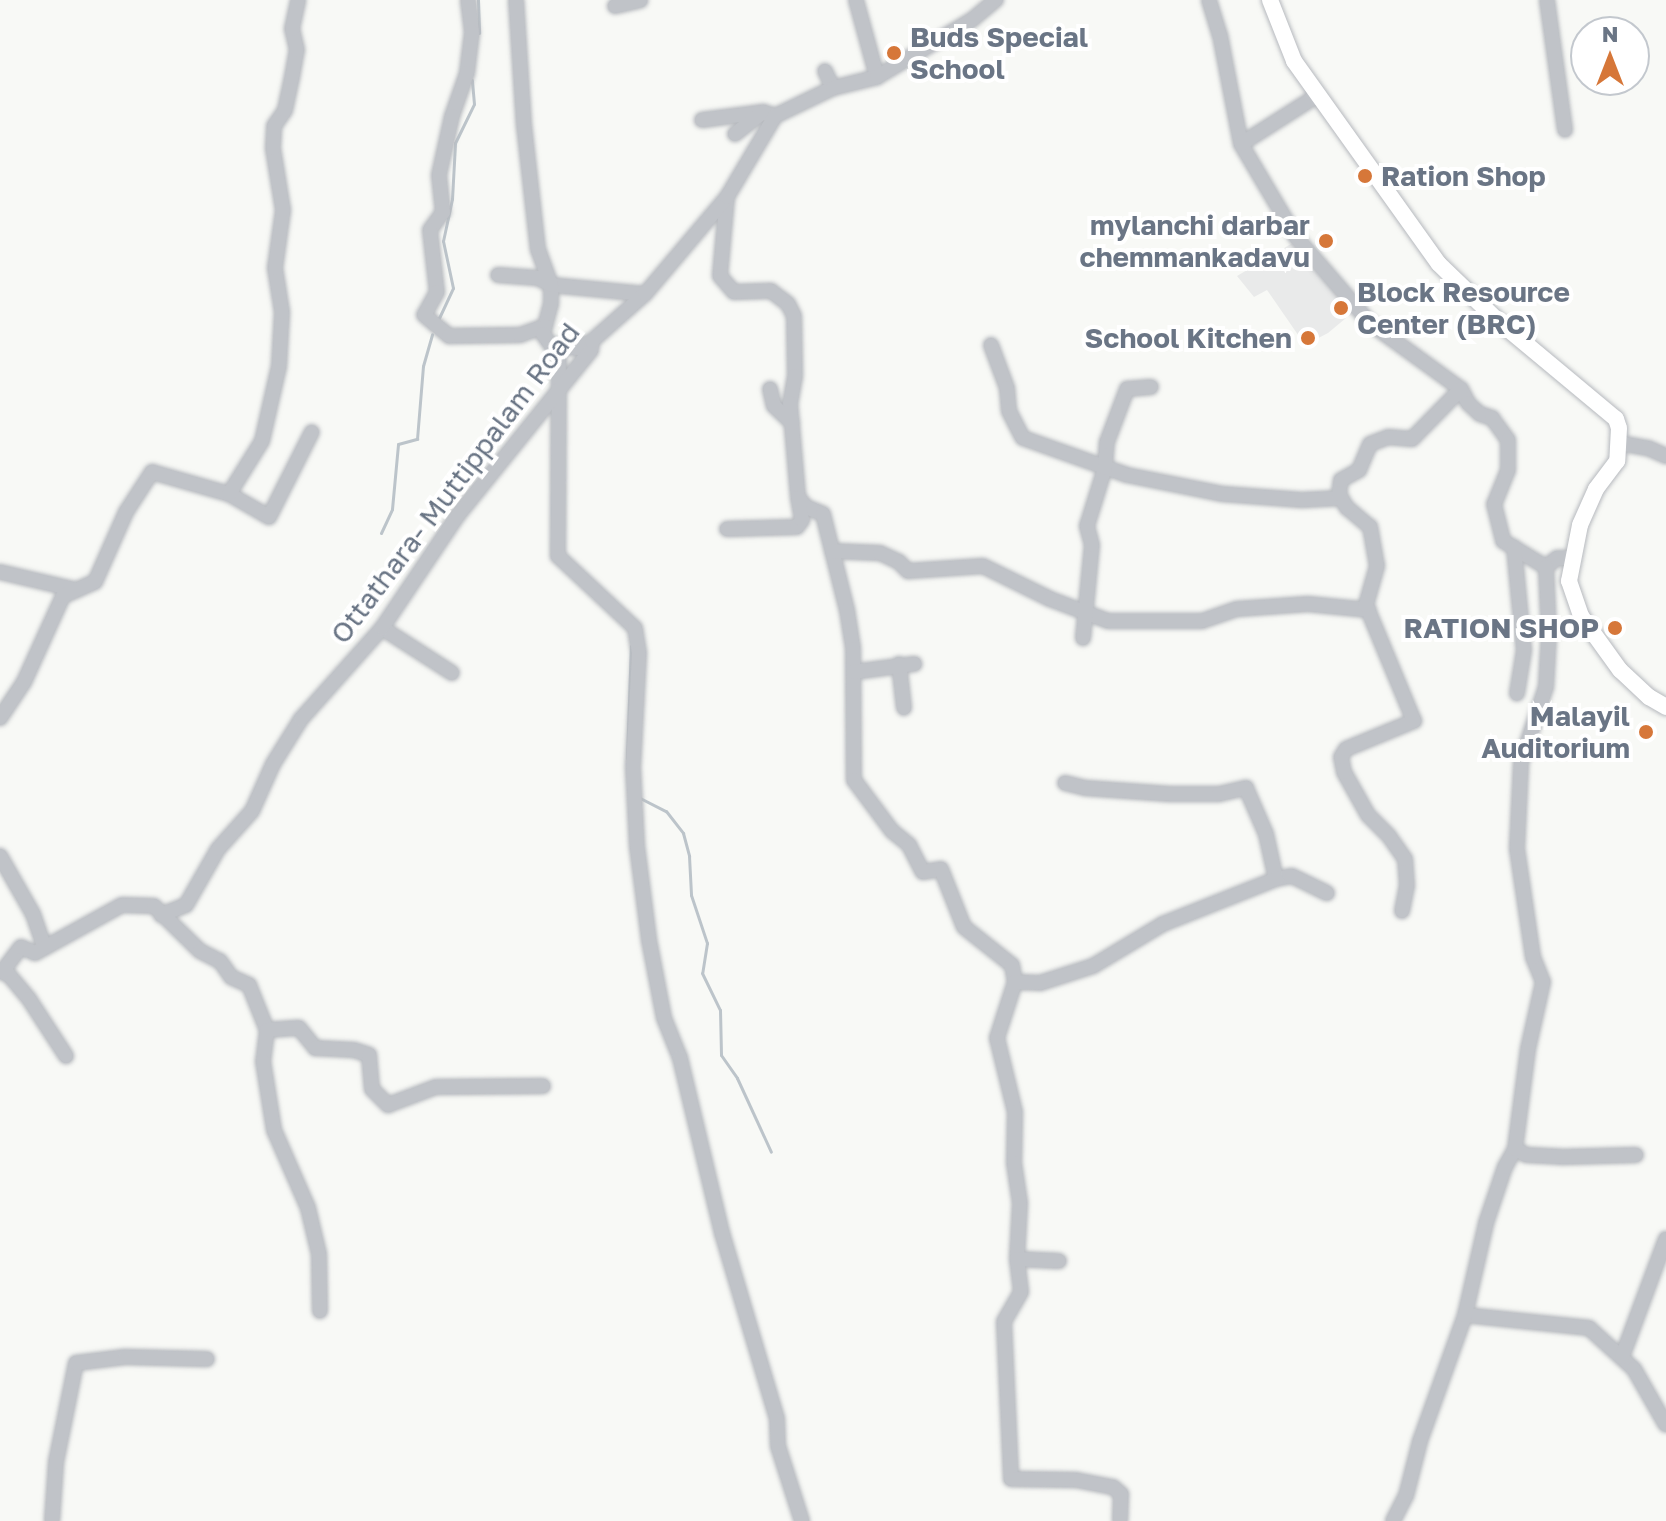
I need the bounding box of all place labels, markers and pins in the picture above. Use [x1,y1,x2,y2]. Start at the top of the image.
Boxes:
place label: Buds Special School [910,20,1088,86]
marker: Buds Special School [885,44,903,62]
place label: Ration Shop [1381,159,1546,193]
marker: Ration Shop [1356,167,1374,185]
place label: mylanchi darbar chemmankadavu [1080,208,1310,274]
marker: mylanchi darbar chemmankadavu [1317,232,1335,250]
place label: Block Resource Center (BRC) [1357,275,1570,341]
marker: Block Resource Center (BRC) [1332,299,1350,317]
place label: School Kitchen [1085,321,1292,355]
marker: School Kitchen [1299,329,1317,347]
place label: RATION SHOP [1404,611,1599,645]
marker: RATION SHOP [1606,619,1624,637]
place label: Malayil Auditorium [1481,699,1630,765]
marker: Malayil Auditorium [1637,723,1655,741]

